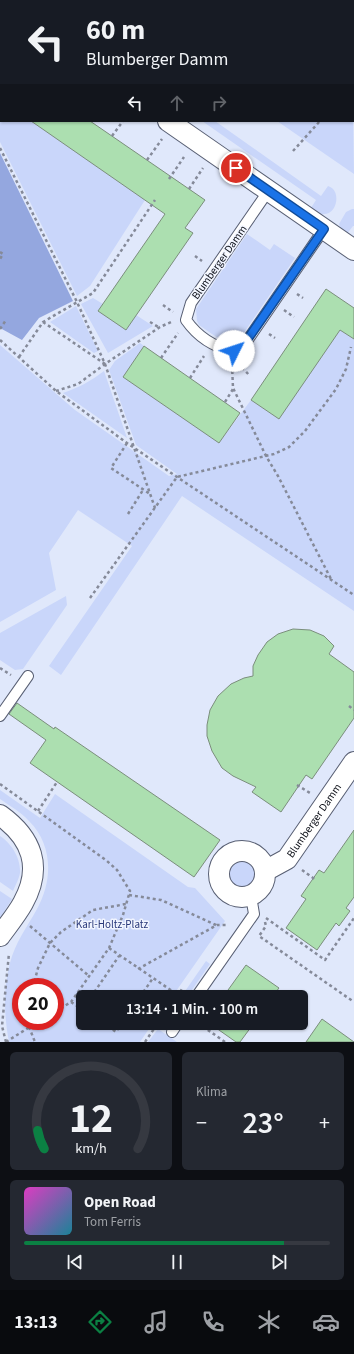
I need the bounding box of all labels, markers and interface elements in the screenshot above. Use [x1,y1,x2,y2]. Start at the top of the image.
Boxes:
text: 60 m [86,10,145,50]
icon: left [20,16,72,68]
text: Blumberger Damm [86,47,228,72]
icon: left [124,92,146,114]
icon: ahead [166,92,188,114]
icon: right [208,92,230,114]
pin [219,151,253,185]
icon: arrive [225,157,247,179]
street label: Blumberger Damm [188,222,251,302]
position arrow [213,330,255,372]
street label: Blumberger Damm [283,781,345,861]
park label: Karl-Holtz-Platz [76,917,148,932]
speed limit sign: 20 [12,978,64,1030]
text: 13:14 · 1 Min. · 100 m [126,999,258,1020]
text: Klima [196,1083,227,1101]
text: 12 [69,1089,113,1149]
text: 23° [242,1102,284,1145]
text: − [196,1107,207,1139]
text: + [319,1107,330,1139]
text: km/h [75,1138,107,1159]
text: Open Road [84,1192,156,1213]
text: Tom Ferris [84,1213,141,1231]
icon: previous [64,1251,86,1273]
icon: pause [166,1251,188,1273]
icon: next [268,1251,290,1273]
icon: directions [86,1308,114,1336]
icon: music [142,1308,170,1336]
icon: phone [199,1308,227,1336]
icon: climate [255,1308,283,1336]
icon: car [312,1308,340,1336]
text: 13:13 [14,1310,58,1335]

